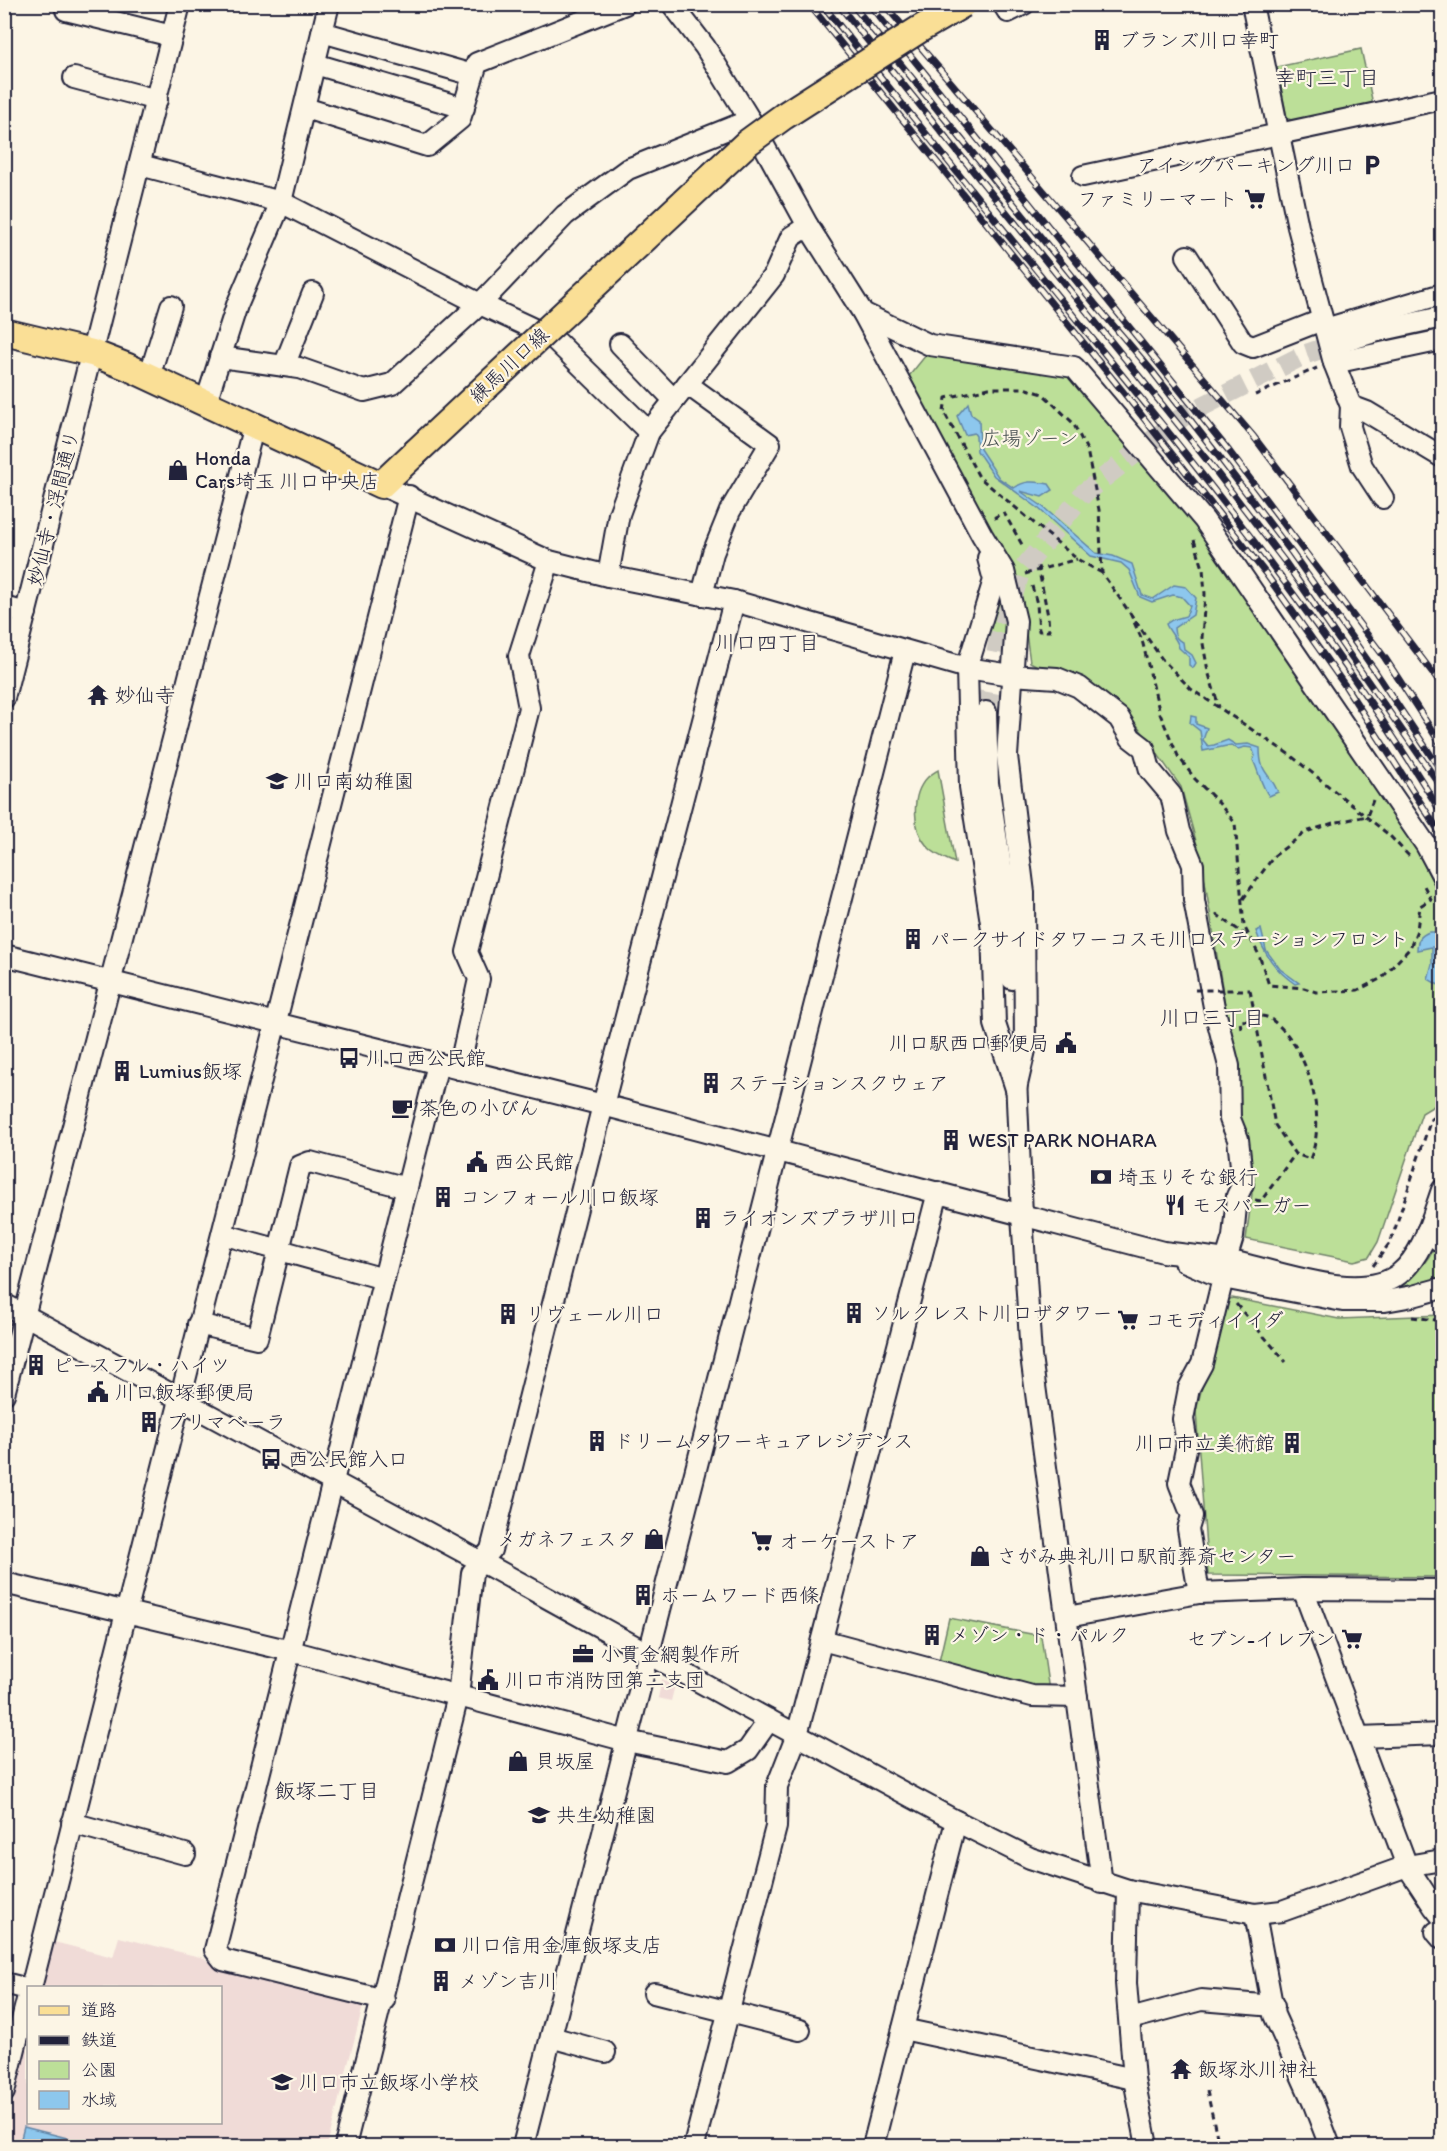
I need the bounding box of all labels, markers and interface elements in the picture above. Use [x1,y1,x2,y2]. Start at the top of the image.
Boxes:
building icon: ブランズ川口幸町 [1090,28,1114,52]
place label: ブランズ川口幸町 [1119,28,1279,52]
district label: 幸町三丁目 [1275,65,1380,90]
place label: アイングパーキング川口 [1137,153,1355,177]
parking icon: アイングパーキング川口 [1360,153,1384,177]
place label: ファミリーマート [1078,187,1238,211]
supermarket icon: ファミリーマート [1243,187,1267,211]
street label: 練馬川口線 [464,322,554,408]
park label: 広場ゾーン [981,426,1079,450]
street label: 妙仙寺・浮間通り [22,427,84,589]
place label: Honda Cars埼玉 川口中央店 [195,446,380,493]
shop icon: Honda Cars埼玉 川口中央店 [166,458,190,482]
district label: 川口四丁目 [715,630,820,655]
temple icon: 妙仙寺 [86,683,110,707]
place label: 妙仙寺 [115,683,175,707]
school or university icon: 川口南幼稚園 [265,769,289,793]
place label: 川口南幼稚園 [294,769,414,793]
building icon: パークサイドタワーコスモ川口ステーションフロント [901,927,925,951]
place label: パークサイドタワーコスモ川口ステーションフロント [930,927,1409,951]
district label: 川口三丁目 [1160,1005,1265,1030]
place label: 川口駅西口郵便局 [889,1031,1049,1055]
public building icon: 川口駅西口郵便局 [1054,1031,1078,1055]
bus stop icon: 川口西公民館 [337,1046,361,1070]
place label: 川口西公民館 [366,1046,486,1070]
building icon: Lumius飯塚 [110,1059,134,1083]
place label: Lumius飯塚 [139,1059,242,1083]
building icon: ステーションスクウェア [699,1071,723,1095]
place label: ステーションスクウェア [728,1071,949,1095]
cafe icon: 茶色の小びん [390,1096,414,1120]
place label: 茶色の小びん [419,1096,539,1120]
building icon: WEST PARK NOHARA [939,1128,963,1152]
place label: WEST PARK NOHARA [968,1128,1157,1152]
public building icon: 西公民館 [465,1150,489,1174]
place label: 西公民館 [494,1150,574,1174]
bank icon: 埼玉りそな銀行 [1089,1165,1113,1189]
place label: 埼玉りそな銀行 [1118,1165,1258,1189]
building icon: コンフォール川口飯塚 [431,1185,455,1209]
place label: コンフォール川口飯塚 [460,1185,659,1209]
restaurant icon: モスバーガー [1163,1193,1187,1217]
place label: モスバーガー [1192,1193,1312,1217]
building icon: ライオンズプラザ川口 [691,1206,715,1230]
place label: ライオンズプラザ川口 [720,1206,918,1230]
building icon: ソルクレスト川口ザタワー [842,1301,866,1325]
place label: ソルクレスト川口ザタワー [871,1301,1113,1325]
building icon: リヴェール川口 [496,1302,520,1326]
place label: リヴェール川口 [525,1302,664,1326]
supermarket icon: コモディイイダ [1116,1308,1140,1332]
place label: コモディイイダ [1145,1308,1284,1332]
building icon: ピースフル・ハイツ [24,1353,48,1377]
place label: ピースフル・ハイツ [53,1353,230,1377]
public building icon: 川口飯塚郵便局 [86,1380,110,1404]
place label: 川口飯塚郵便局 [115,1380,255,1404]
building icon: プリマベーラ [137,1410,161,1434]
place label: プリマベーラ [166,1410,286,1434]
building icon: ドリームタワーキュアレジデンス [585,1429,609,1453]
place label: ドリームタワーキュアレジデンス [614,1429,913,1453]
place label: 川口市立美術館 [1135,1431,1275,1455]
building icon: 川口市立美術館 [1280,1431,1304,1455]
bus stop icon: 西公民館入口 [259,1447,283,1471]
place label: 西公民館入口 [288,1447,408,1471]
place label: メガネフェスタ [497,1527,637,1551]
shop icon: メガネフェスタ [642,1527,666,1551]
supermarket icon: オーケーストア [750,1529,774,1553]
place label: オーケーストア [779,1529,919,1553]
shop icon: さがみ典礼川口駅前葬斎センター [968,1544,992,1568]
place label: さがみ典礼川口駅前葬斎センター [997,1544,1296,1568]
building icon: ホームワード西條 [631,1583,655,1607]
place label: ホームワード西條 [660,1583,819,1607]
building icon: メゾン・ド・パルク [920,1623,944,1647]
place label: メゾン・ド・パルク [949,1623,1129,1647]
place label: セブン-イレブン [1187,1627,1335,1651]
supermarket icon: セブン-イレブン [1340,1627,1364,1651]
office icon: 小貫金網製作所 [571,1642,595,1666]
place label: 小貫金網製作所 [600,1642,740,1666]
public building icon: 川口市消防団第二支団 [476,1668,500,1692]
place label: 川口市消防団第二支団 [505,1668,705,1692]
shop icon: 貝坂屋 [506,1749,530,1773]
place label: 貝坂屋 [535,1749,595,1773]
district label: 飯塚二丁目 [275,1778,380,1803]
school or university icon: 共生幼稚園 [527,1803,551,1827]
place label: 共生幼稚園 [556,1803,656,1827]
bank icon: 川口信用金庫飯塚支店 [433,1933,457,1957]
place label: 川口信用金庫飯塚支店 [462,1933,662,1957]
building icon: メゾン吉川 [429,1969,453,1993]
place label: メゾン吉川 [458,1969,558,1993]
legend [27,1986,222,2124]
text: 道路 [81,1999,117,2021]
text: 鉄道 [81,2029,117,2051]
temple icon: 飯塚氷川神社 [1169,2057,1193,2081]
place label: 飯塚氷川神社 [1198,2057,1318,2081]
text: 公園 [81,2059,117,2081]
school or university icon: 川口市立飯塚小学校 [270,2070,294,2094]
place label: 川口市立飯塚小学校 [299,2070,479,2094]
text: 水域 [81,2089,117,2111]

